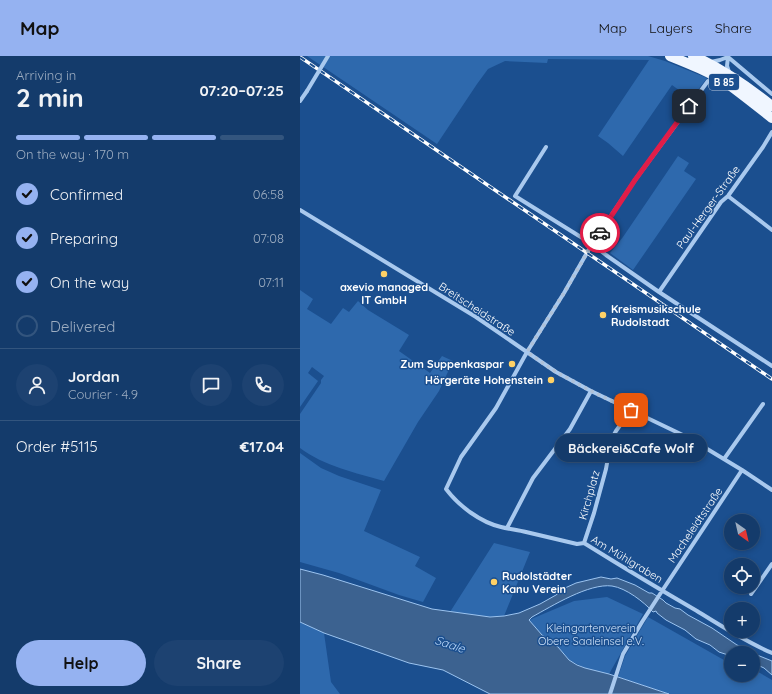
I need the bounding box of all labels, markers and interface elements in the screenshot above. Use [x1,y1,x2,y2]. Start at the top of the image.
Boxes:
text: Map [20,16,59,40]
text: Map [598,19,627,37]
text: Layers [649,19,693,37]
text: Share [715,19,752,37]
text: Arriving in [16,67,76,83]
road number: B 85 [709,74,739,90]
text: 2 min [16,81,84,114]
text: 07:20–07:25 [199,81,284,100]
pin [672,89,706,123]
icon: home [678,95,700,117]
text: On the way · 170 m [16,146,129,162]
street label: Paul-Herger-Straße [673,163,743,251]
icon: check [16,183,38,205]
text: Confirmed [50,185,123,204]
text: 06:58 [253,186,284,202]
courier [580,213,620,253]
icon: car [589,222,611,244]
icon: check [16,227,38,249]
text: Preparing [50,229,118,248]
text: 07:08 [253,230,284,246]
marker: axevio managed IT GmbH [379,269,389,279]
icon: check [16,271,38,293]
text: On the way [50,273,129,292]
text: 07:11 [258,274,284,290]
street label: Breitscheidstraße [436,279,518,339]
place label: axevio managed IT GmbH [340,280,428,307]
place label: Kreismusikschule Rudolstadt [611,302,702,329]
marker: Kreismusikschule Rudolstadt [598,310,608,320]
text: Delivered [50,317,115,336]
place label: Zum Suppenkaspar [400,357,504,371]
marker: Zum Suppenkaspar [507,359,517,369]
button: person [16,364,58,406]
button: chat [190,364,232,406]
button: phone [242,364,284,406]
text: Jordan [68,367,120,386]
place label: Hörgeräte Hohenstein [425,373,543,387]
marker: Hörgeräte Hohenstein [546,375,556,385]
text: Courier · 4.9 [68,386,138,402]
pin [614,393,648,427]
icon: bag [620,399,642,421]
callout: Bäckerei&Cafe Wolf [555,434,707,462]
text: Order #5115 [16,437,98,456]
text: €17.04 [240,437,284,456]
text: Bäckerei&Cafe Wolf [568,440,694,456]
street label: Kirchplatz [575,469,603,521]
street label: Macheleidtstraße [665,485,725,565]
north arrow [724,514,760,550]
map controls [724,514,760,682]
street label: Am Mühlgraben [589,532,665,586]
button: locate [724,558,760,594]
place label: Rudolstädter Kanu Verein [502,569,572,596]
marker: Rudolstädter Kanu Verein [489,577,499,587]
button: + [724,602,760,638]
park label: Kleingartenverein Obere Saaleinsel e.V. [538,621,644,648]
water label: Saale [433,632,468,656]
button: Help [16,640,146,686]
button: Share [154,640,284,686]
button: − [724,646,760,682]

